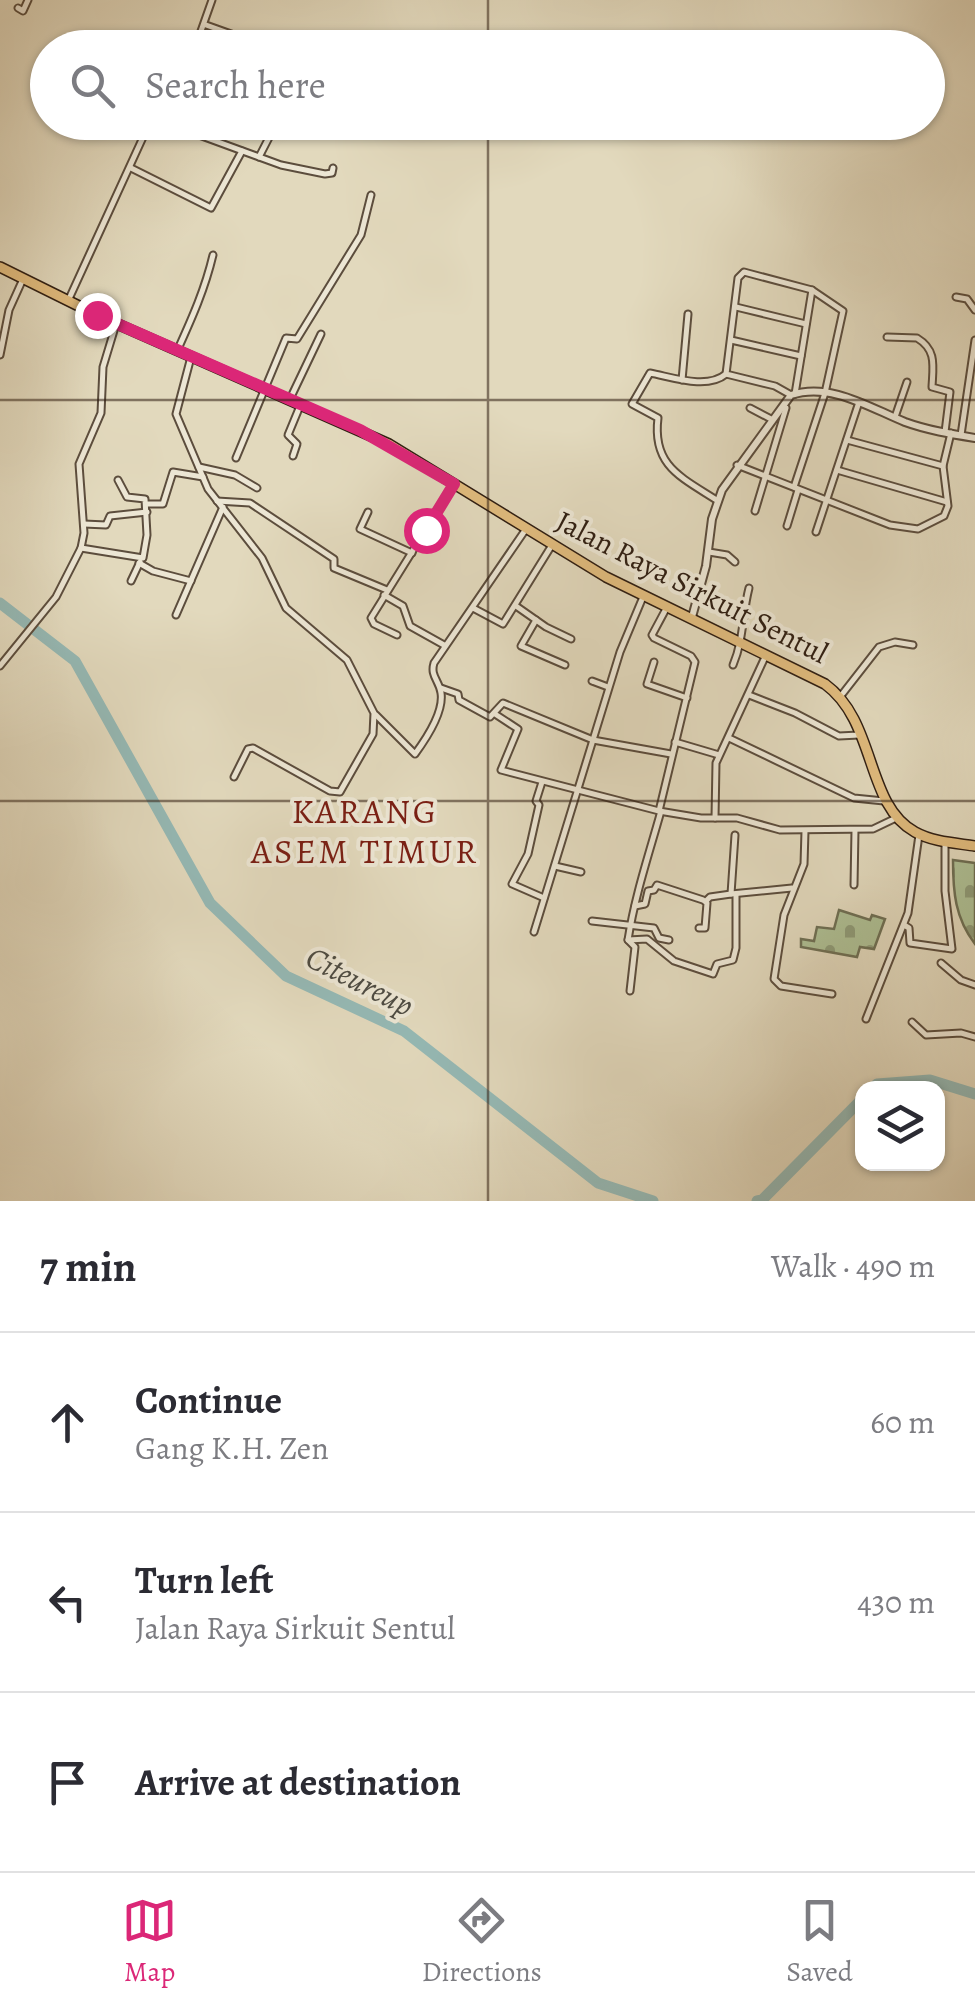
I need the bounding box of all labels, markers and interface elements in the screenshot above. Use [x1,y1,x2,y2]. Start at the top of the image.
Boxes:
search box [30,30,945,140]
icon: search [65,58,120,113]
text: Search here [145,59,326,111]
route end [75,293,121,339]
street label: Jalan Raya Sirkuit Sentul [549,501,835,673]
route start [404,508,450,554]
district label: KARANG ASEM TIMUR [250,787,479,875]
water label: Citeureup [298,935,422,1027]
map controls [855,1081,945,1171]
button: layers [855,1081,945,1171]
text: 7 min [40,1238,136,1295]
text: Walk · 490 m [771,1244,935,1288]
text: Continue [135,1374,282,1426]
icon: ahead [40,1395,95,1450]
text: 60 m [870,1400,935,1444]
text: Gang K.H. Zen [135,1426,329,1470]
text: Turn left [135,1554,274,1606]
icon: left [40,1575,95,1630]
text: 430 m [857,1580,935,1624]
text: Jalan Raya Sirkuit Sentul [135,1606,455,1650]
icon: arrive [40,1755,95,1810]
text: Arrive at destination [135,1756,461,1808]
tab: Map [122,1893,177,1991]
tab: Directions [422,1893,542,1991]
tab: Saved [786,1893,853,1991]

